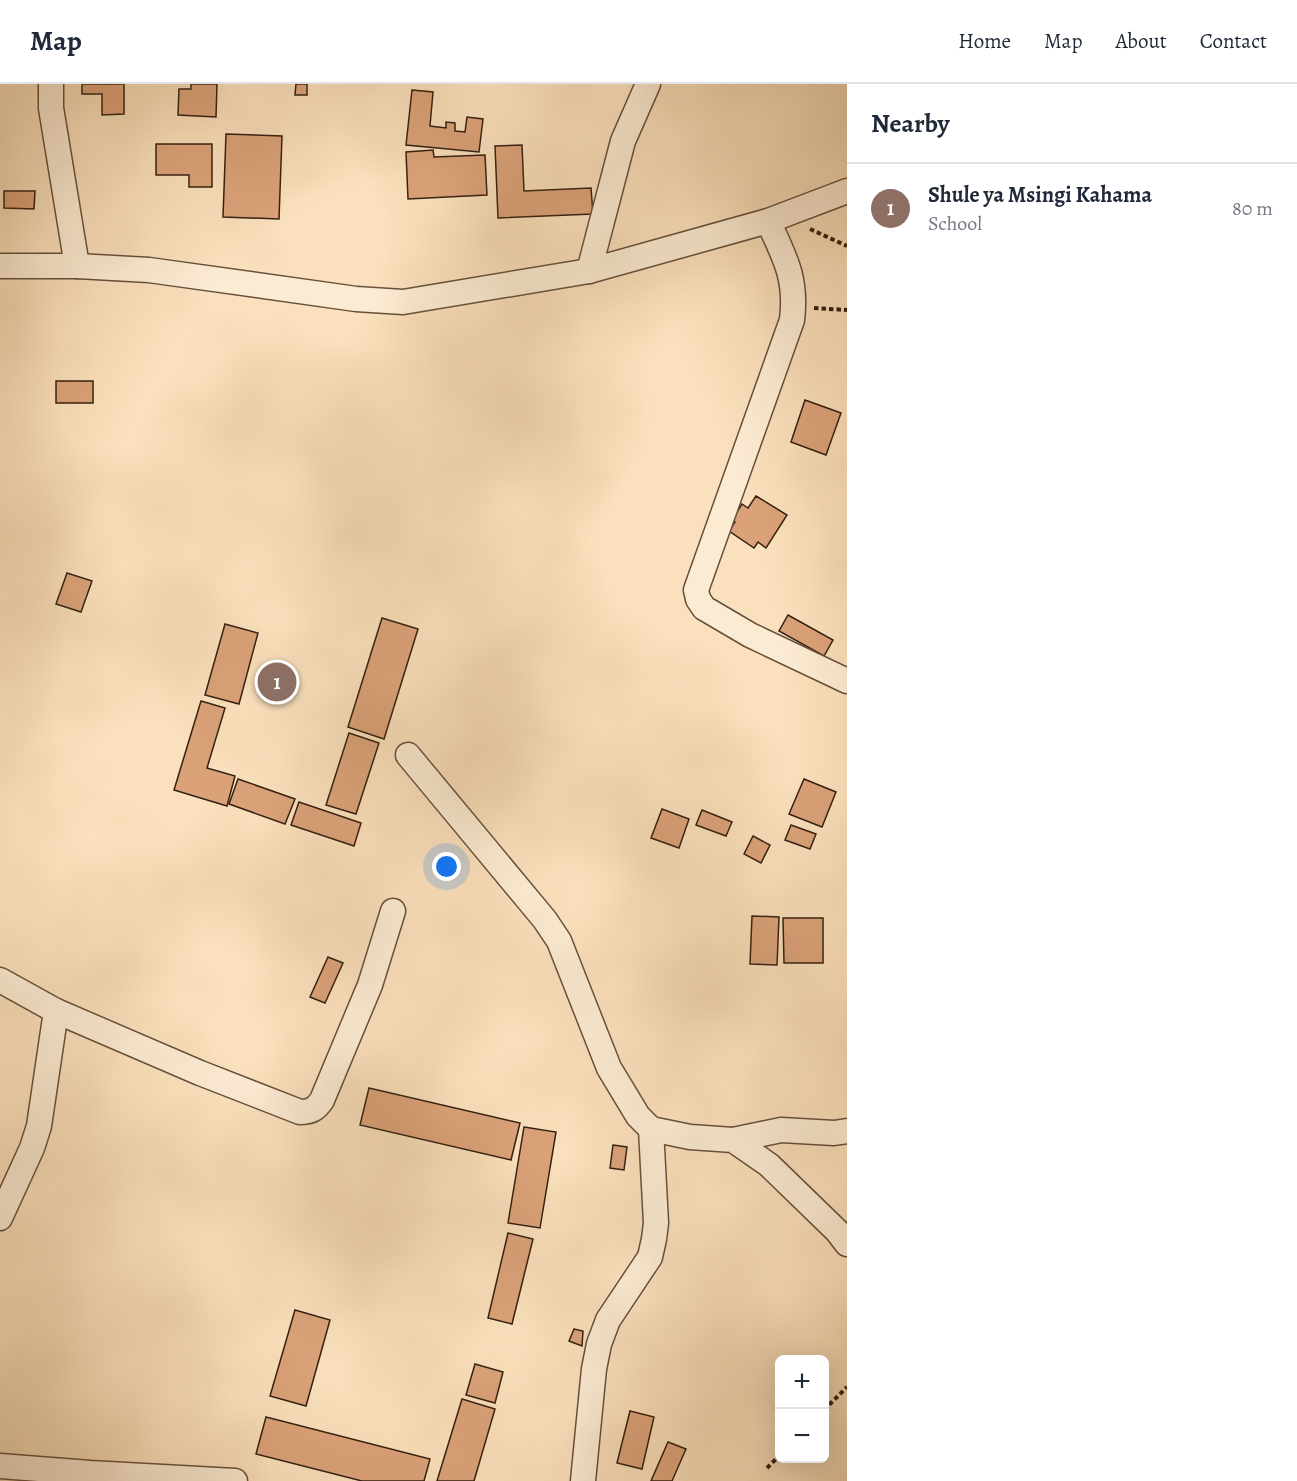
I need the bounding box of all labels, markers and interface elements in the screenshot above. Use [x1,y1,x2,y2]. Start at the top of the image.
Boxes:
text: Map [30,22,82,60]
text: Home [958,27,1011,55]
text: Map [1044,27,1082,55]
text: About [1115,27,1167,55]
text: Contact [1200,27,1267,55]
text: Nearby [871,106,950,141]
text: Shule ya Msingi Kahama [928,180,1152,210]
text: 1 [887,195,894,222]
text: 80 m [1232,195,1273,222]
text: School [928,210,982,237]
pin: 1 [258,660,296,704]
your location [432,852,461,881]
map controls [775,1355,829,1463]
button: + [775,1355,829,1409]
button: − [775,1409,829,1463]

